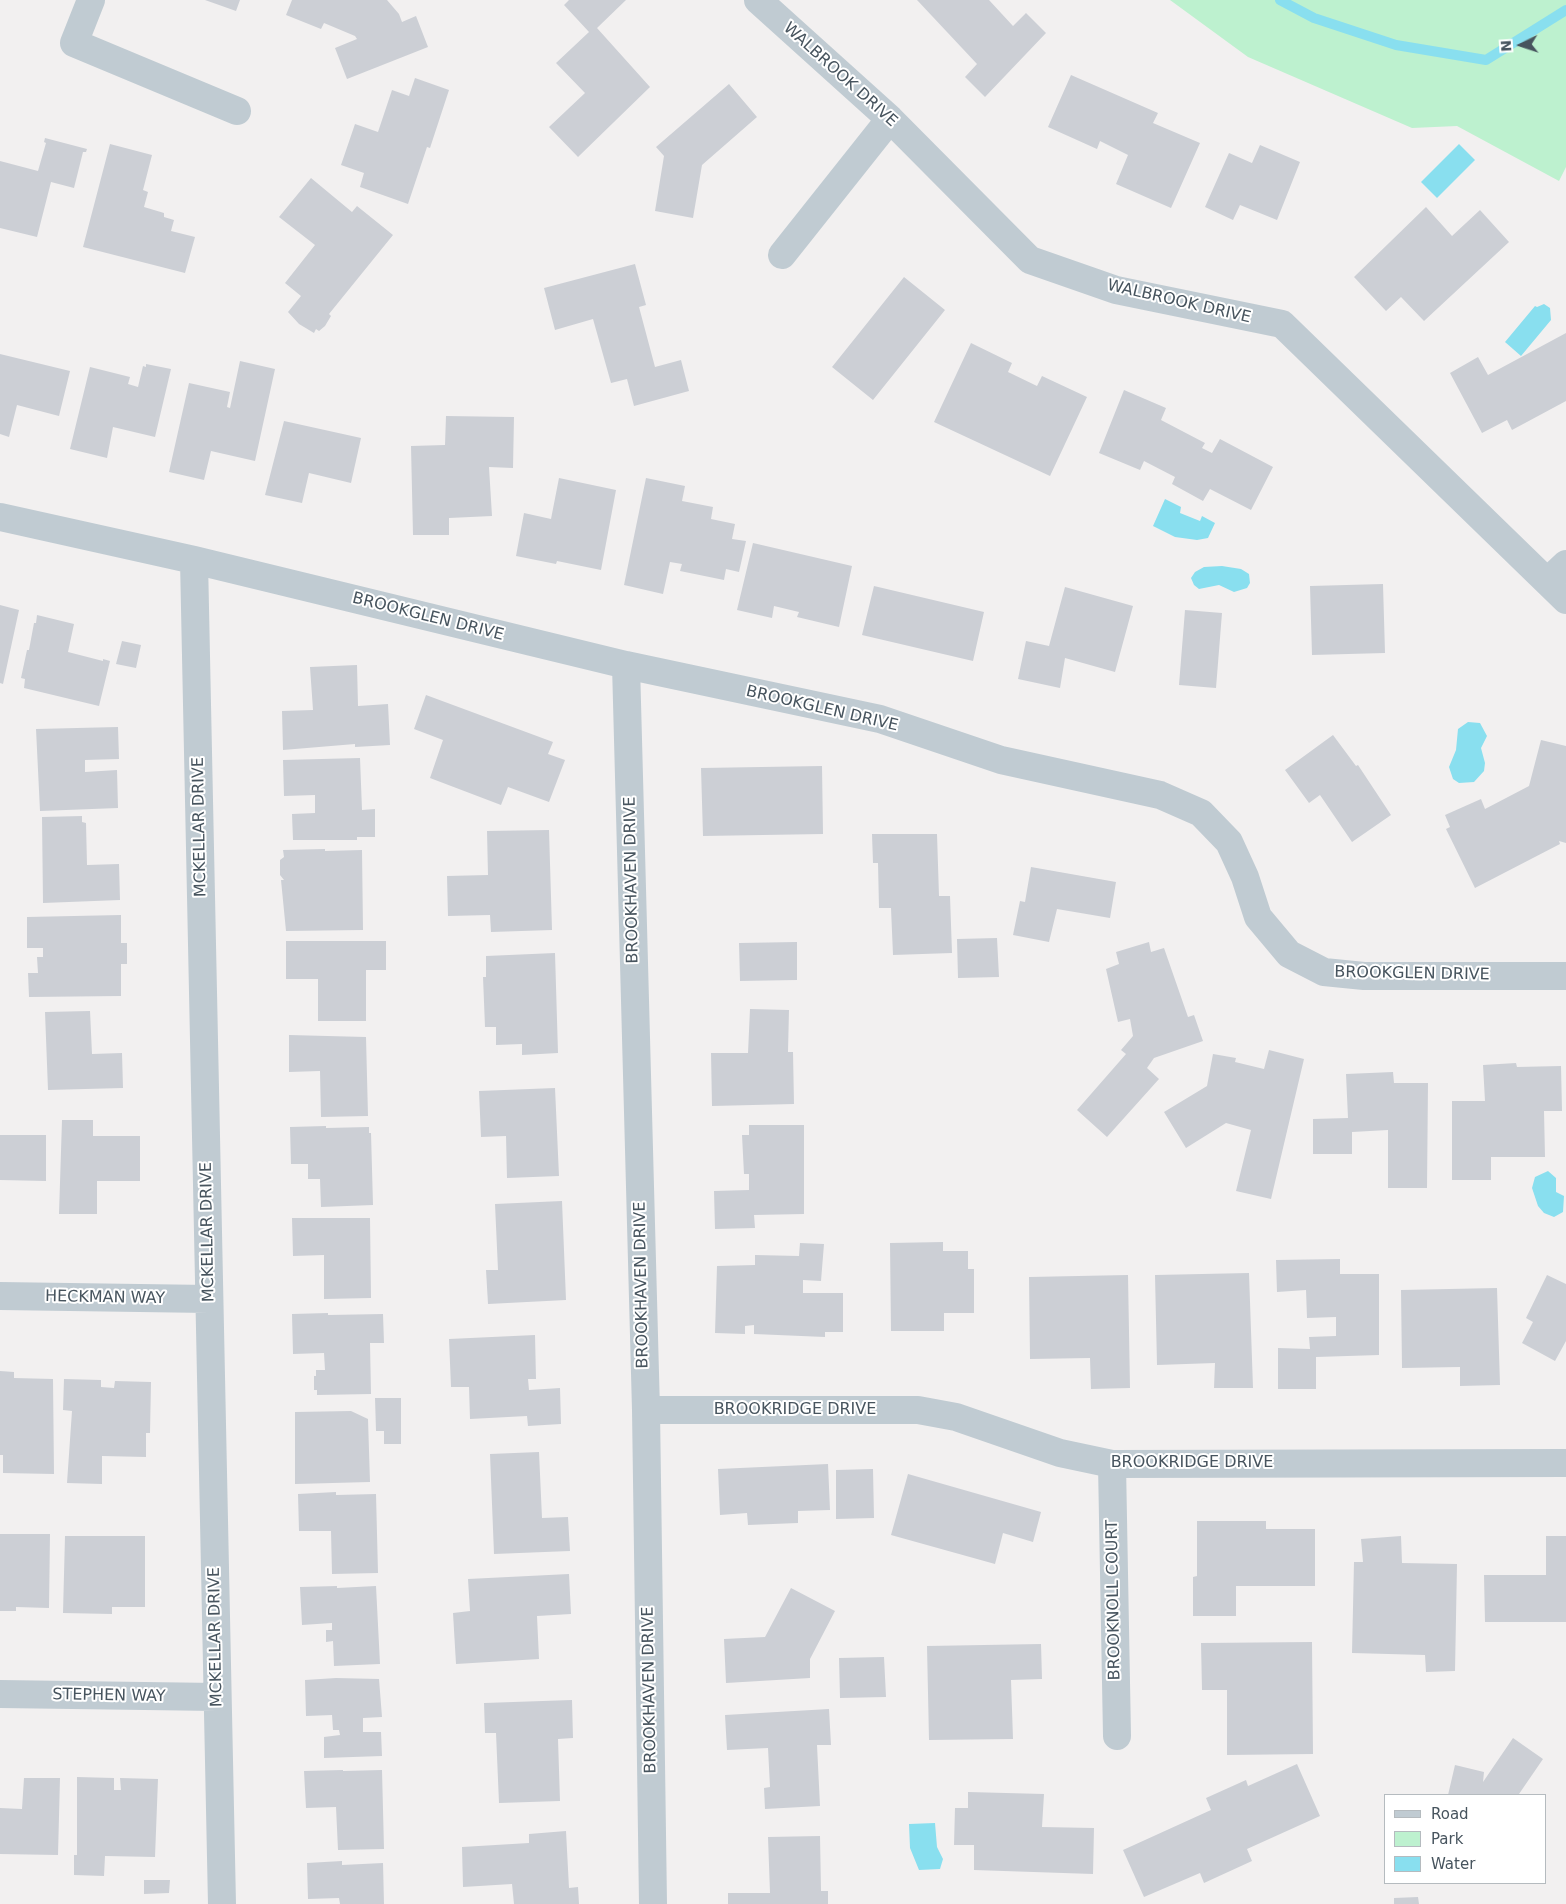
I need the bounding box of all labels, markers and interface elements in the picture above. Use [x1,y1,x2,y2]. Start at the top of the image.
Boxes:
street label: WALBROOK DRIVE [779,19,901,131]
north arrow [1496,20,1546,70]
text: N [1498,40,1514,52]
street label: WALBROOK DRIVE [1105,276,1253,328]
street label: BROOKGLEN DRIVE [350,589,506,645]
street label: BROOKGLEN DRIVE [744,682,900,736]
street label: MCKELLAR DRIVE [189,757,211,897]
street label: BROOKHAVEN DRIVE [621,796,643,964]
street label: BROOKGLEN DRIVE [1334,963,1490,985]
street label: MCKELLAR DRIVE [197,1162,219,1302]
street label: BROOKHAVEN DRIVE [631,1201,653,1369]
street label: HECKMAN WAY [45,1287,165,1309]
street label: BROOKRIDGE DRIVE [714,1400,876,1420]
street label: BROOKRIDGE DRIVE [1111,1453,1273,1473]
street label: BROOKNOLL COURT [1103,1520,1125,1680]
street label: MCKELLAR DRIVE [205,1567,227,1707]
street label: BROOKHAVEN DRIVE [639,1606,661,1774]
street label: STEPHEN WAY [52,1685,166,1707]
legend [1384,1794,1546,1884]
text: Road [1431,1805,1469,1823]
text: Park [1431,1830,1463,1848]
text: Water [1431,1855,1475,1873]

